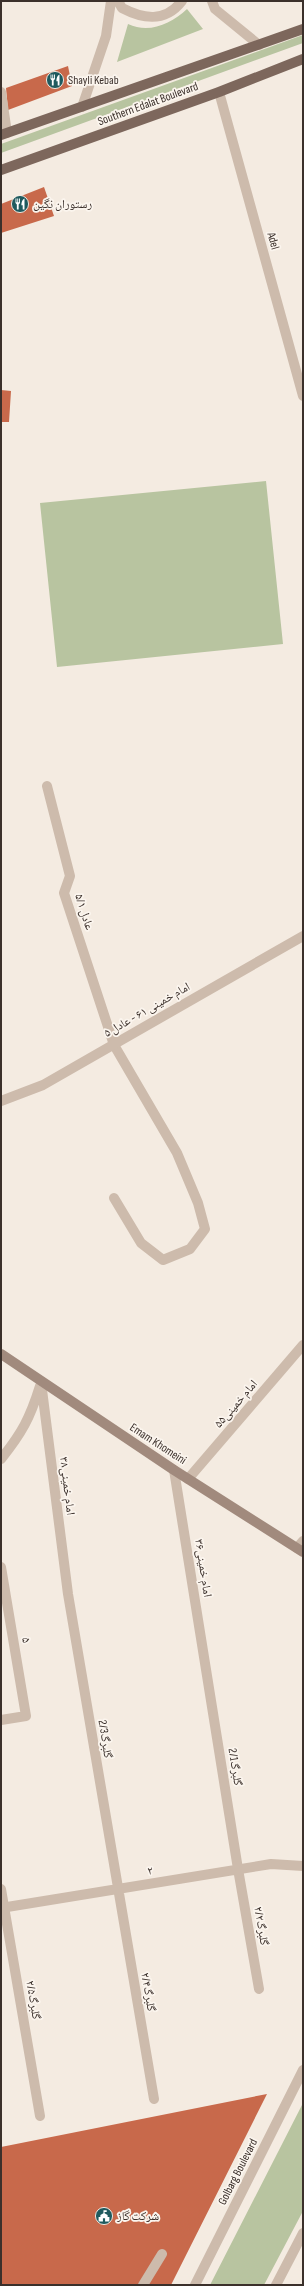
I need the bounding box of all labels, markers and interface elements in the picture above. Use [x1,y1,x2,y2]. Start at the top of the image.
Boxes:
restaurant icon: Shayli Kebab [45,70,65,90]
place label: Shayli Kebab [68,73,119,88]
street label: Southern Edalat Boulevard [96,79,200,129]
restaurant icon: رستوران نگین [10,194,30,214]
place label: رستوران نگین [33,197,92,212]
street label: Adel [263,230,283,251]
street label: عادل ۵/۱ [71,892,97,932]
street label: امام خمینی ۶۱ - عادل ۵ [101,979,193,1041]
street label: امام خمینی۵۵ [211,1377,261,1431]
street label: Emam Khomeini [127,1420,189,1468]
street label: امام خمینی۳۸ [56,1456,78,1516]
street label: امام خمینی۳۶ [191,1538,215,1598]
street label: ۵ [18,1636,34,1644]
street label: 2/3گلبرگ [95,1719,115,1759]
street label: 2/1گلبرگ [225,1747,245,1787]
street label: ۲ [146,1863,154,1879]
street label: گلبرگ۲/۲ [250,1905,272,1947]
street label: گلبرگ۲/۴ [137,1971,159,2013]
street label: گلبرگ۲/۵ [22,1979,44,2021]
street label: Golbarg Boulevard [215,2136,261,2208]
public building icon: شرکت گاز [94,2206,114,2226]
place label: شرکت گاز [116,2209,159,2224]

